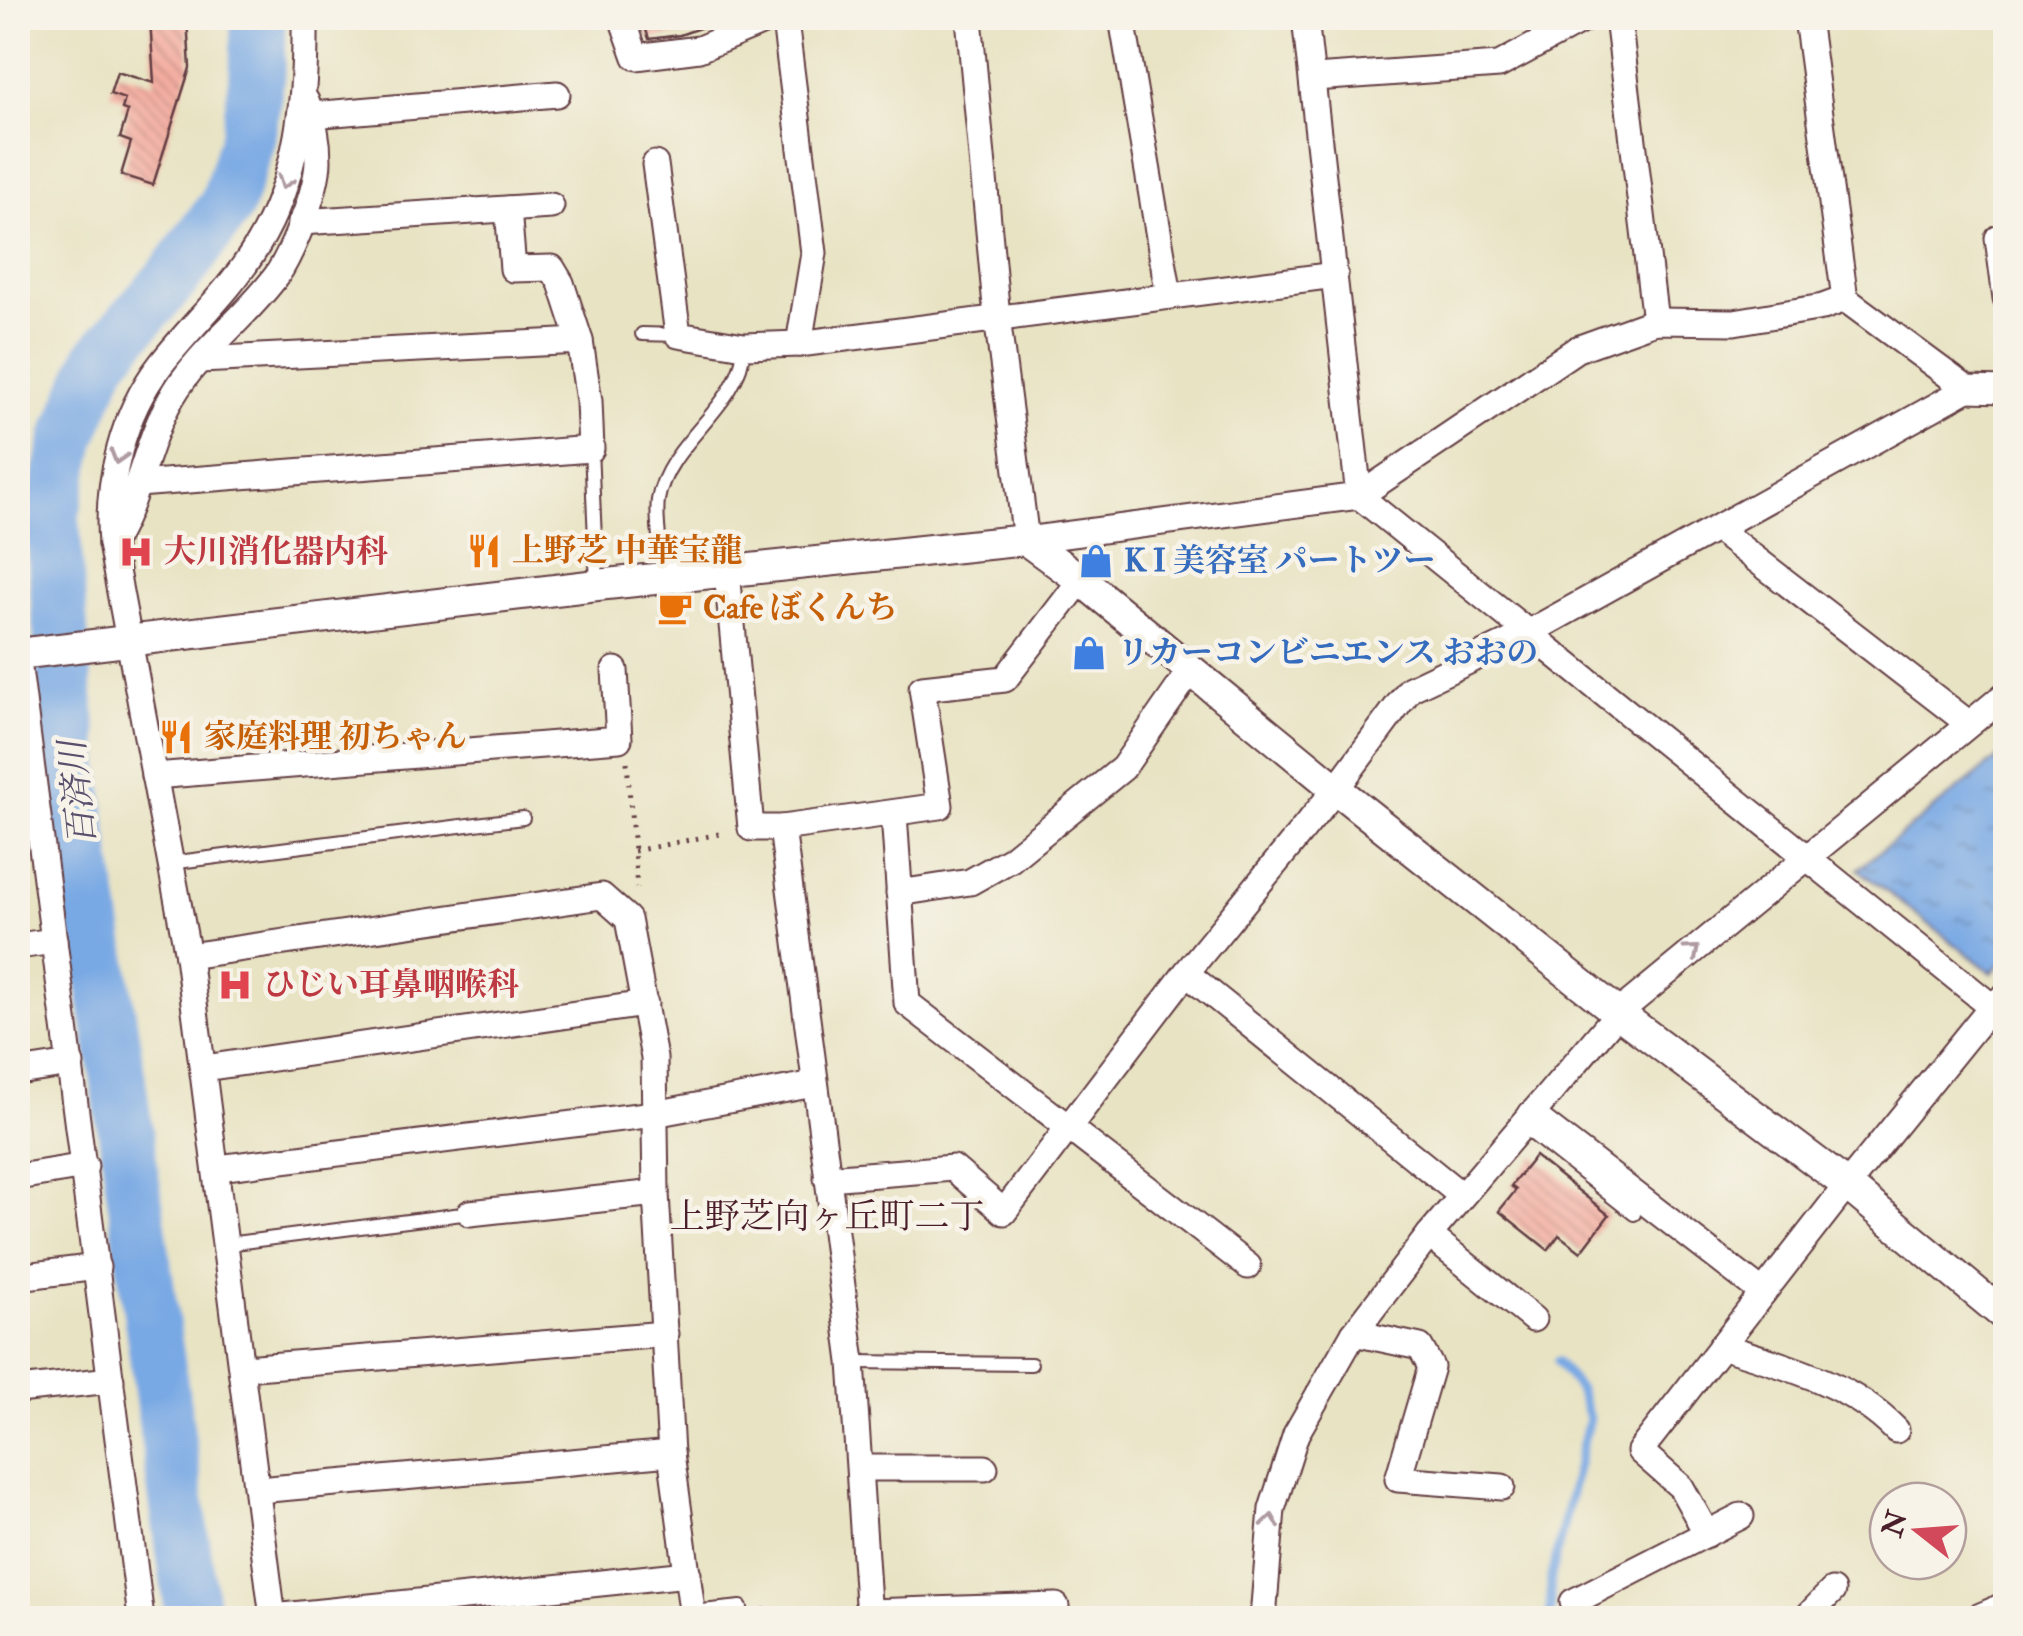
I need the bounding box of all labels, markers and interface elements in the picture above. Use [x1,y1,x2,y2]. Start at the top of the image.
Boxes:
one-way arrow [276,173,296,190]
one-way arrow [109,448,130,466]
place label: 上野芝 中華宝龍 [512,531,743,571]
place label: 大川消化器内科 [164,532,388,572]
restaurant icon: 上野芝 中華宝龍 [465,532,503,570]
hospital icon: 大川消化器内科 [117,533,155,571]
place label: K I 美容室 パートツー [1124,541,1436,581]
shop icon: K I 美容室 パートツー [1077,542,1115,580]
place label: Cafe ぼくんち [703,588,898,628]
cafe icon: Cafe ぼくんち [656,589,694,627]
place label: リカーコンビニエンス おおの [1117,633,1538,673]
shop icon: リカーコンビニエンス おおの [1070,634,1108,672]
place label: 家庭料理 初ちゃん [204,717,467,757]
restaurant icon: 家庭料理 初ちゃん [157,718,195,756]
water label: 百済川 [50,735,105,848]
one-way arrow [1681,944,1699,962]
place label: ひじい耳鼻咽喉科 [263,965,519,1005]
hospital icon: ひじい耳鼻咽喉科 [216,966,254,1004]
district label: 上野芝向ヶ丘町二丁 [669,1195,985,1239]
north arrow [1868,1481,1968,1581]
text: N [1875,1506,1916,1542]
one-way arrow [1259,1513,1280,1530]

